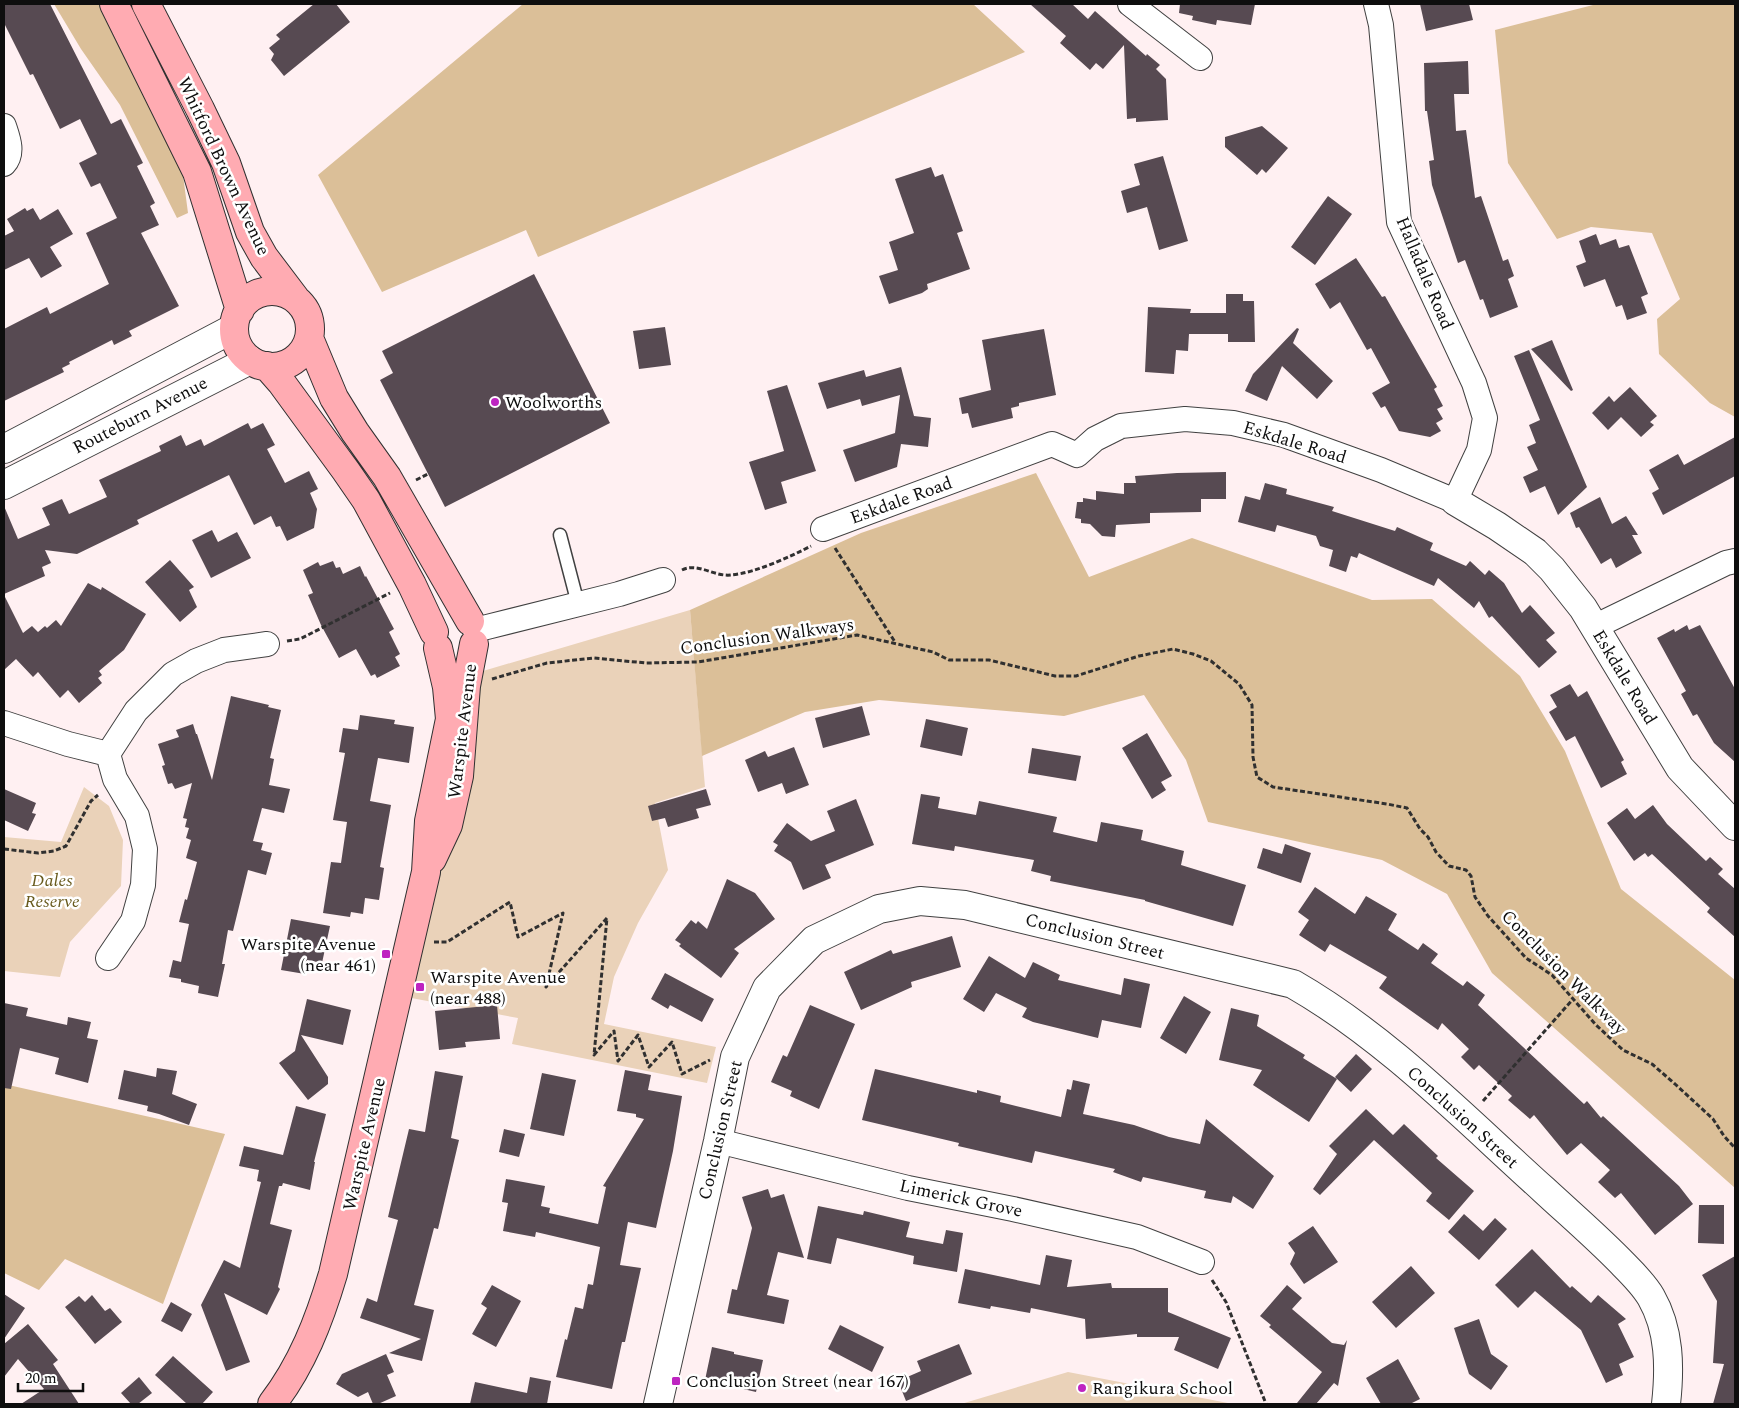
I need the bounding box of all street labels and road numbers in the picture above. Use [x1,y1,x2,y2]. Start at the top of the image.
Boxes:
street label: Whitford Brown Avenue [170,72,277,260]
street label: Halladale Road [1389,212,1461,334]
street label: Routeburn Avenue [68,370,213,461]
street label: Eskdale Road [1240,414,1350,471]
street label: Eskdale Road [846,469,956,531]
street label: Conclusion Walkways [678,611,856,662]
street label: Eskdale Road [1585,624,1664,730]
street label: Warspite Avenue [441,662,484,800]
street label: Conclusion Walkway [1495,904,1633,1042]
street label: Conclusion Street [1022,906,1167,967]
street label: Conclusion Street [691,1058,750,1203]
street label: Conclusion Street [1401,1060,1525,1175]
street label: Warspite Avenue [336,1075,393,1213]
street label: Limerick Grove [897,1172,1025,1225]

